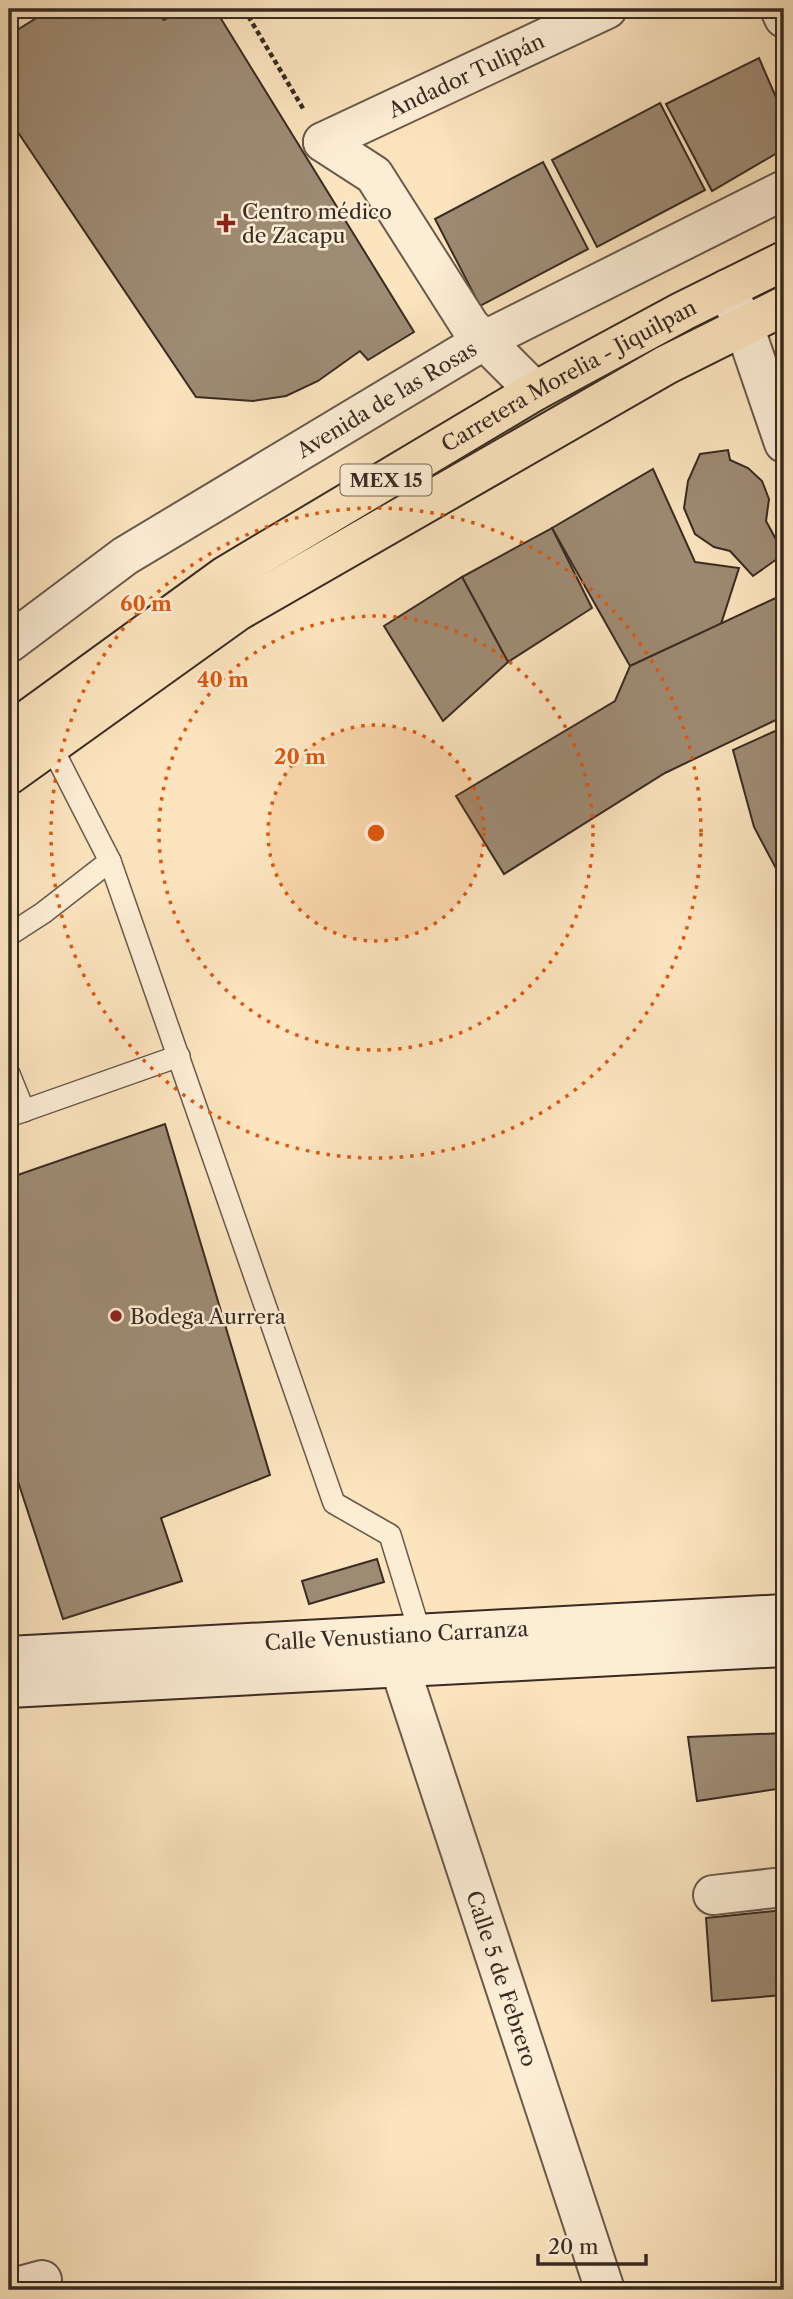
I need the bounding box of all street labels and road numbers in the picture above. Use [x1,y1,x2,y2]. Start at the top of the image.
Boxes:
street label: Andador Tulipán [383,28,548,123]
street label: Carretera Morelia - Jiquilpan [436,294,700,457]
street label: Avenida de las Rosas [291,335,481,463]
road number: MEX 15 [340,464,432,495]
street label: Calle Venustiano Carranza [264,1615,530,1655]
street label: Calle 5 de Febrero [462,1887,543,2069]

